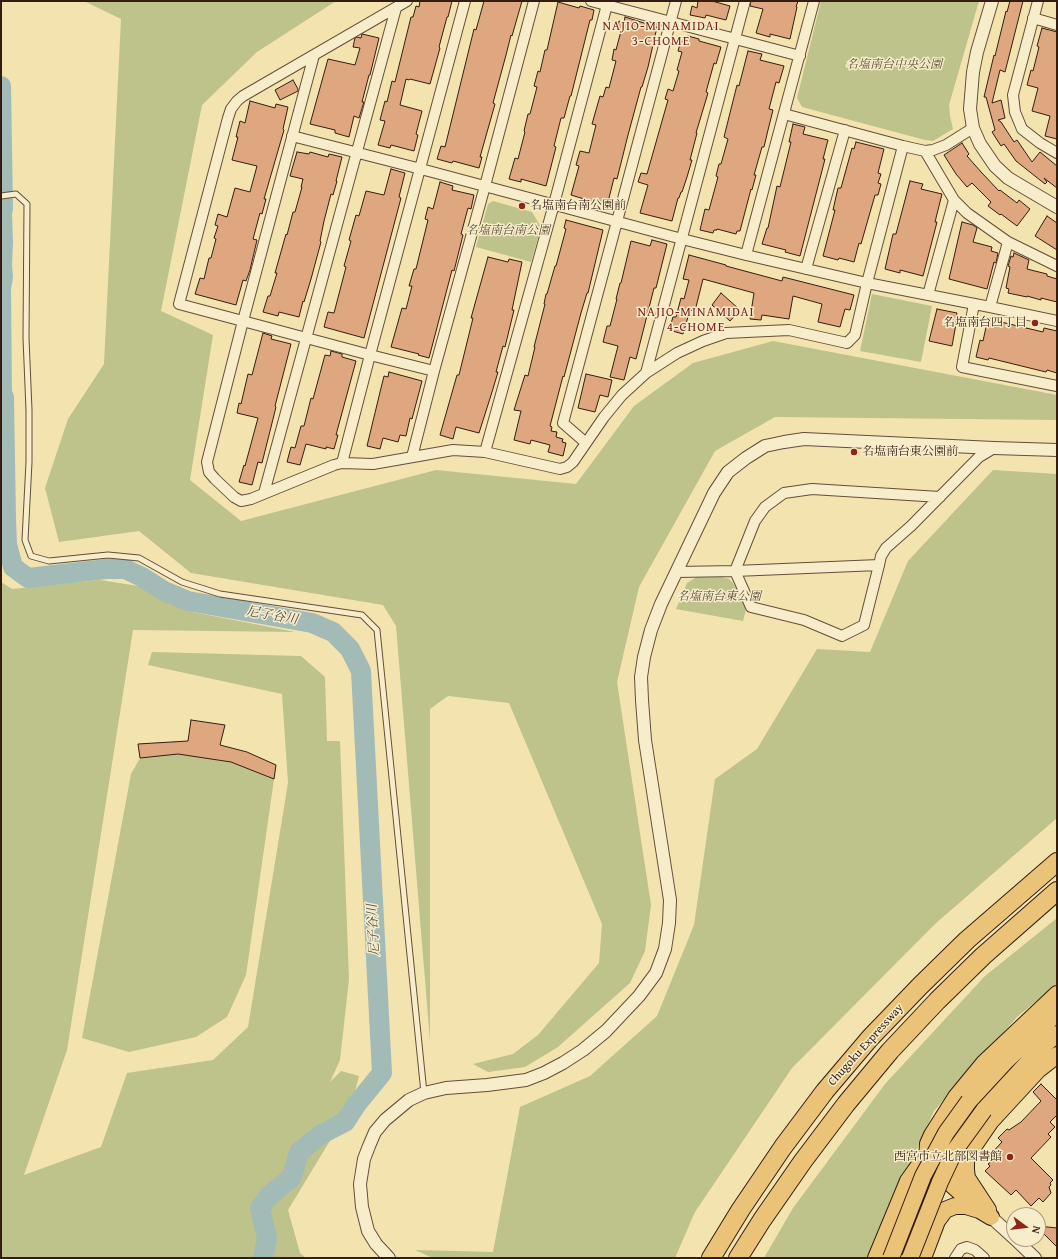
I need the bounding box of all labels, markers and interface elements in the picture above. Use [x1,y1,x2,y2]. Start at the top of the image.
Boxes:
district label: NAJIO-MINAMIDAI 3-CHOME [603,19,719,50]
park label: 名塩南台中央公園 [846,58,942,72]
place label: 名塩南台南公園前 [530,199,626,213]
marker: 名塩南台南公園前 [517,201,527,211]
park label: 名塩南台南公園 [466,224,550,238]
district label: NAJIO-MINAMIDAI 4-CHOME [638,305,754,336]
place label: 名塩南台四丁目 [943,316,1027,330]
marker: 名塩南台四丁目 [1030,318,1040,328]
place label: 名塩南台東公園前 [862,445,958,459]
marker: 名塩南台東公園前 [849,447,859,457]
park label: 名塩南台東公園 [677,590,761,604]
water label: 尼子谷川 [245,604,299,628]
water label: 尼子谷川 [365,904,383,956]
street label: Chugoku Expressway [825,1001,907,1089]
place label: 西宮市立北部図書館 [894,1150,1002,1164]
marker: 西宮市立北部図書館 [1005,1152,1015,1162]
north arrow [1006,1207,1046,1247]
text: N [1028,1224,1045,1235]

